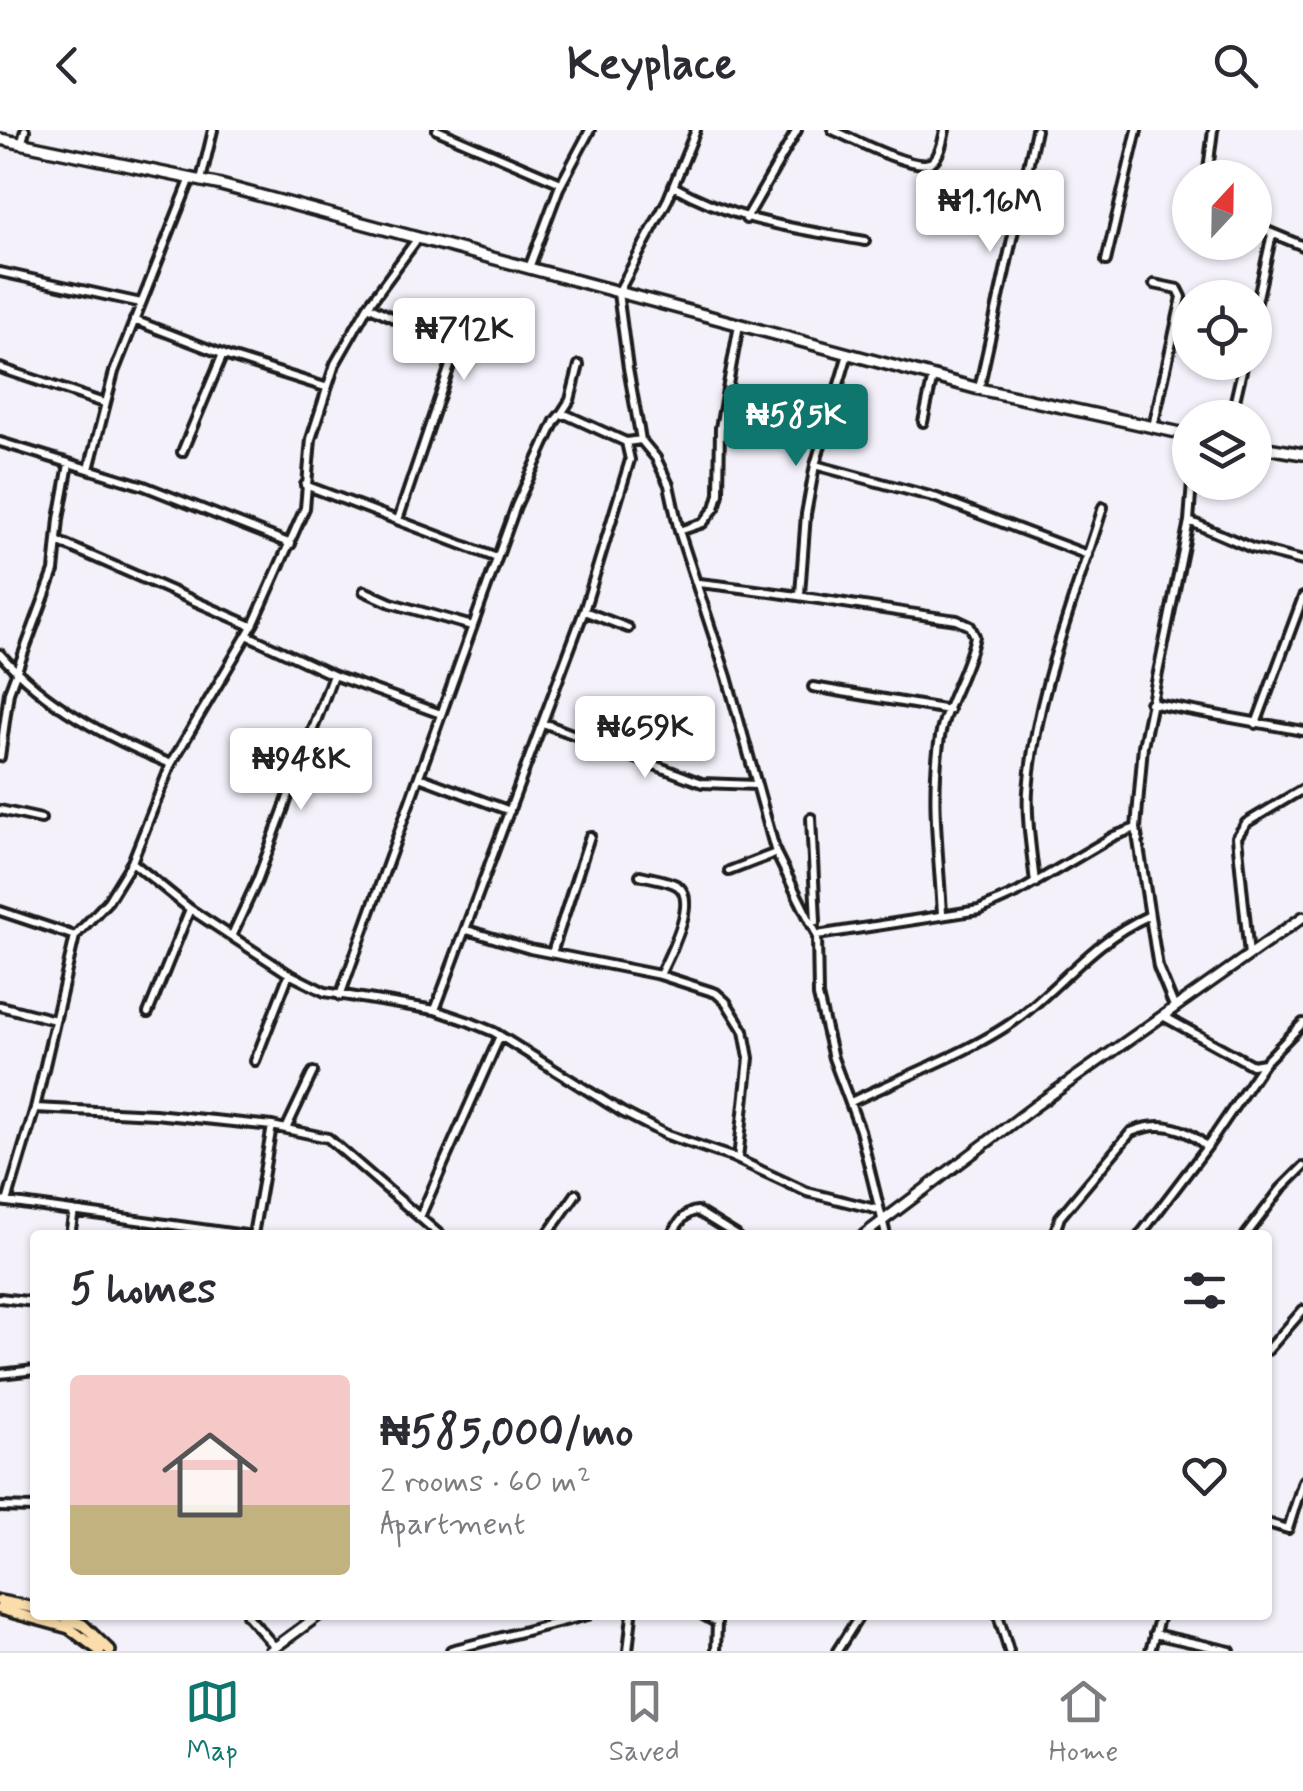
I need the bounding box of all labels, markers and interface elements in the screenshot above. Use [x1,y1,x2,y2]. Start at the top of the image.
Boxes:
text: Keyplace [567,36,736,95]
icon: back [40,38,95,93]
icon: search [1208,38,1263,93]
north arrow [1172,160,1272,260]
map controls [1172,160,1272,500]
pin: ₦1.16M [909,170,1071,255]
text: ₦1.16M [938,181,1042,223]
button: locate [1172,280,1272,380]
pin: ₦712K [394,298,534,383]
text: ₦712K [415,309,513,351]
pin: ₦585K [726,384,866,469]
text: ₦585K [746,395,846,437]
button: layers [1172,400,1272,500]
pin: ₦659K [575,696,715,781]
text: ₦659K [597,707,693,749]
pin: ₦948K [231,728,371,813]
text: ₦948K [252,739,350,781]
text: 5 homes [70,1263,216,1318]
icon: filters [1177,1263,1232,1318]
text: ₦585,000/mo [380,1406,633,1461]
icon: home [150,1415,270,1535]
icon: heart [1177,1448,1232,1503]
text: 2 rooms · 60 m² [380,1461,591,1503]
text: Apartment [380,1503,525,1545]
tab: Map [185,1674,240,1771]
tab: Saved [609,1674,680,1771]
tab: Home [1049,1674,1118,1771]

